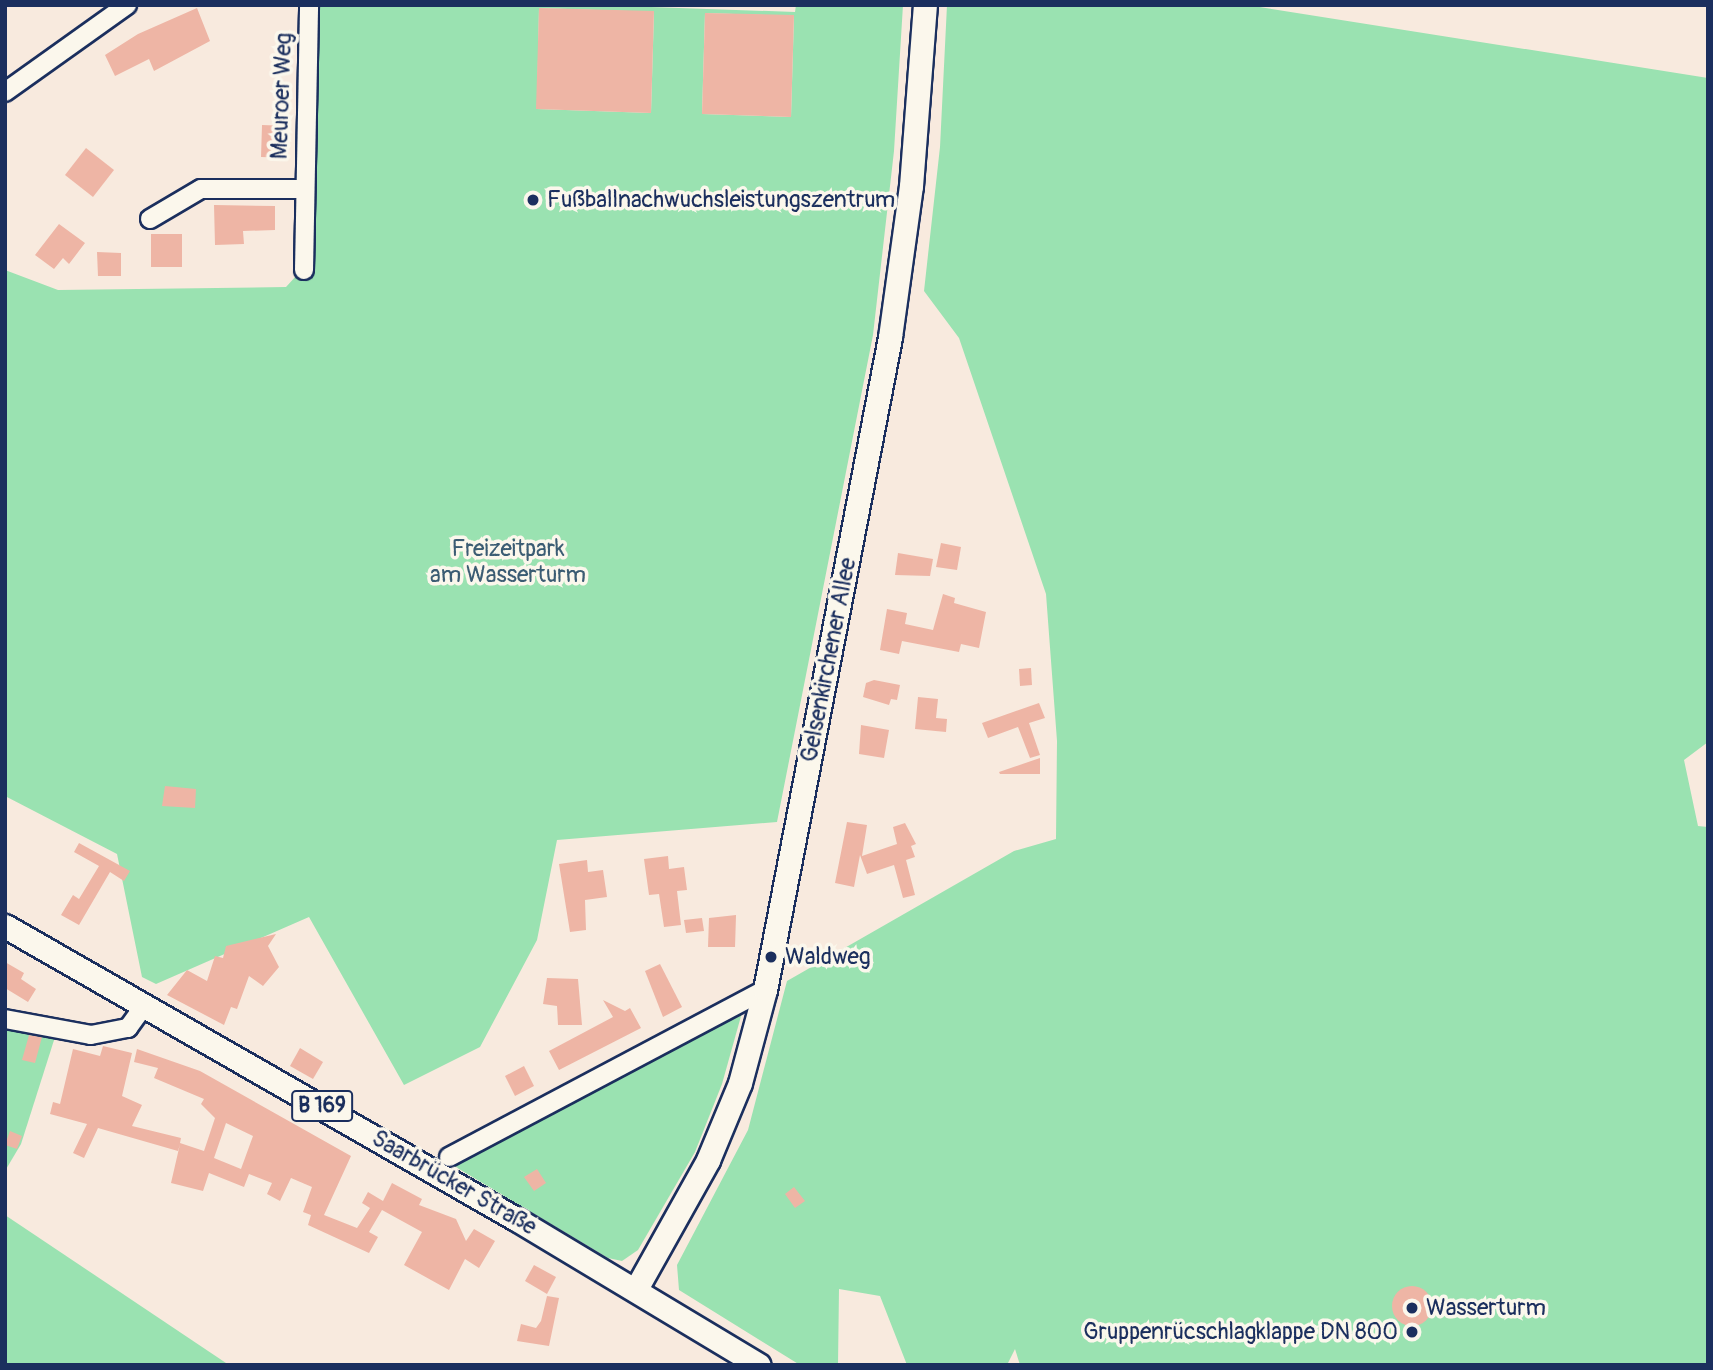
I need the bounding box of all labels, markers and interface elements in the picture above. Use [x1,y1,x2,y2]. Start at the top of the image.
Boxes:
street label: Meuroer Weg [266,32,298,160]
place label: Fußballnachwuchsleistungszentrum [547,186,895,214]
marker: Fußballnachwuchsleistungszentrum [525,192,541,208]
park label: Freizeitpark am Wasserturm [430,535,586,589]
street label: Gelsenkirchener Allee [796,555,862,765]
place label: Waldweg [785,943,871,971]
marker: Waldweg [763,949,779,965]
road number: B 169 [290,1088,354,1124]
street label: Saarbrücker Straße [367,1125,541,1241]
place label: Wasserturm [1426,1294,1546,1322]
marker: Wasserturm [1404,1300,1420,1316]
place label: Gruppenrücschlagklappe DN 800 [1083,1318,1398,1346]
marker: Gruppenrücschlagklappe DN 800 [1404,1324,1420,1340]

